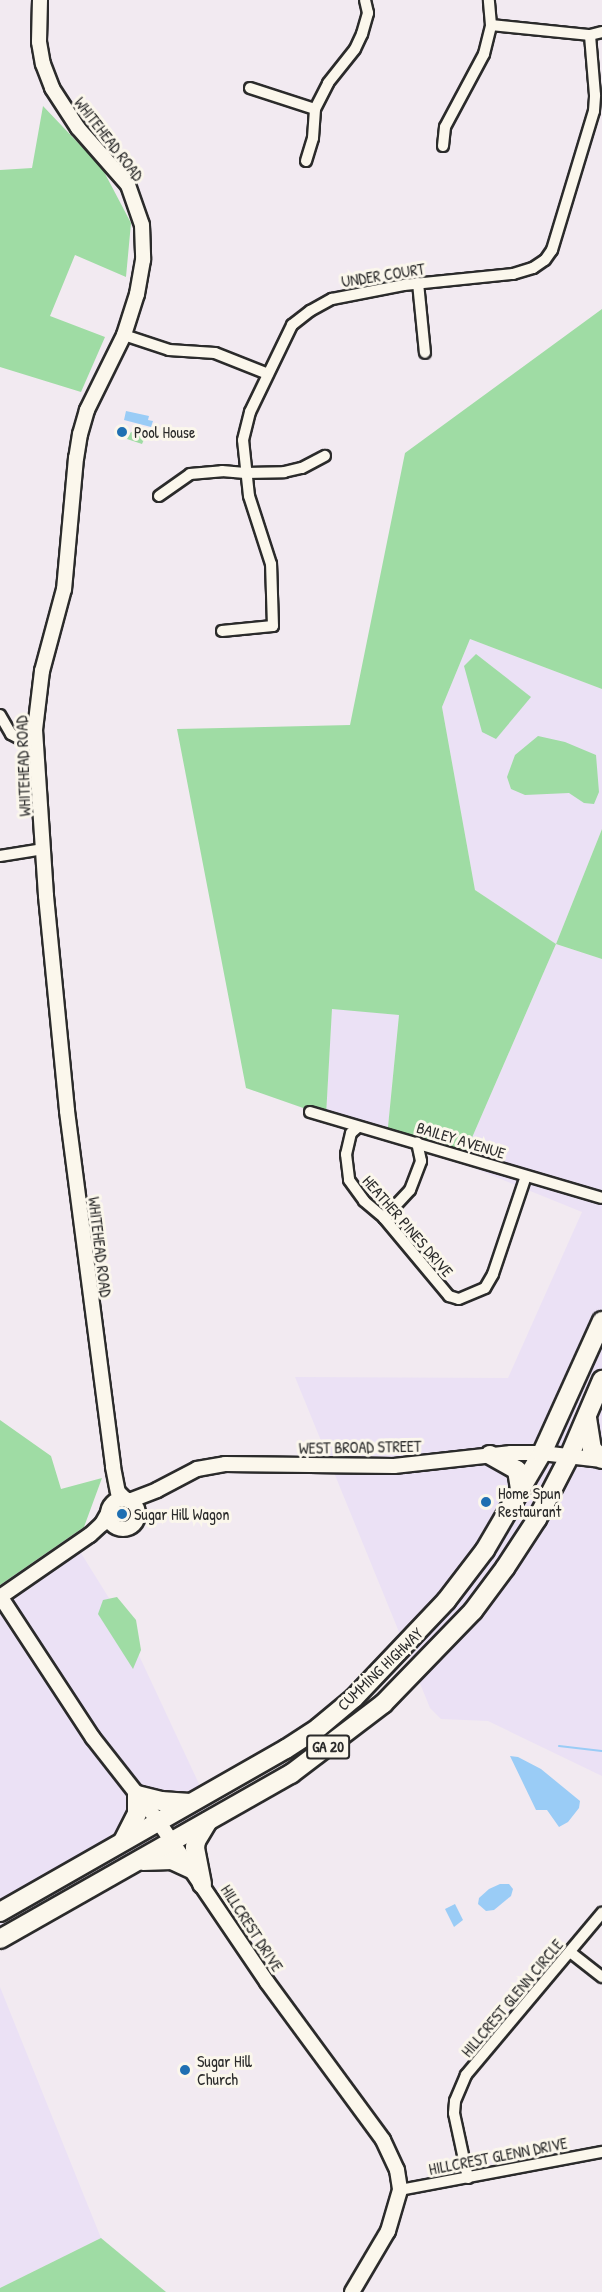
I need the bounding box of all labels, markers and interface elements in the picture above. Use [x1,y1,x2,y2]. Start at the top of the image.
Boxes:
street label: WHITEHEAD ROAD [70,93,148,185]
street label: UNDER COURT [340,259,426,291]
place label: Pool House [134,422,195,442]
marker: Pool House [115,425,129,439]
street label: WHITEHEAD ROAD [12,715,34,817]
street label: BAILEY AVENUE [414,1117,508,1163]
street label: HEATHER PINES DRIVE [359,1171,457,1281]
street label: WHITEHEAD ROAD [84,1196,116,1298]
street label: WEST BROAD STREET [299,1436,421,1458]
place label: Home Spun Restaurant [498,1483,561,1521]
marker: Home Spun Restaurant [479,1495,493,1509]
place label: Sugar Hill Wagon [134,1504,230,1524]
marker: Sugar Hill Wagon [115,1507,129,1521]
street label: CUMMING HIGHWAY [333,1623,427,1715]
road number: GA 20 [306,1735,350,1759]
street label: HILLCREST DRIVE [217,1881,287,1975]
street label: HILLCREST GLENN CIRCLE [457,1935,567,2061]
place label: Sugar Hill Church [197,2051,252,2089]
marker: Sugar Hill Church [178,2063,192,2077]
street label: HILLCREST GLENN DRIVE [427,2133,569,2179]

